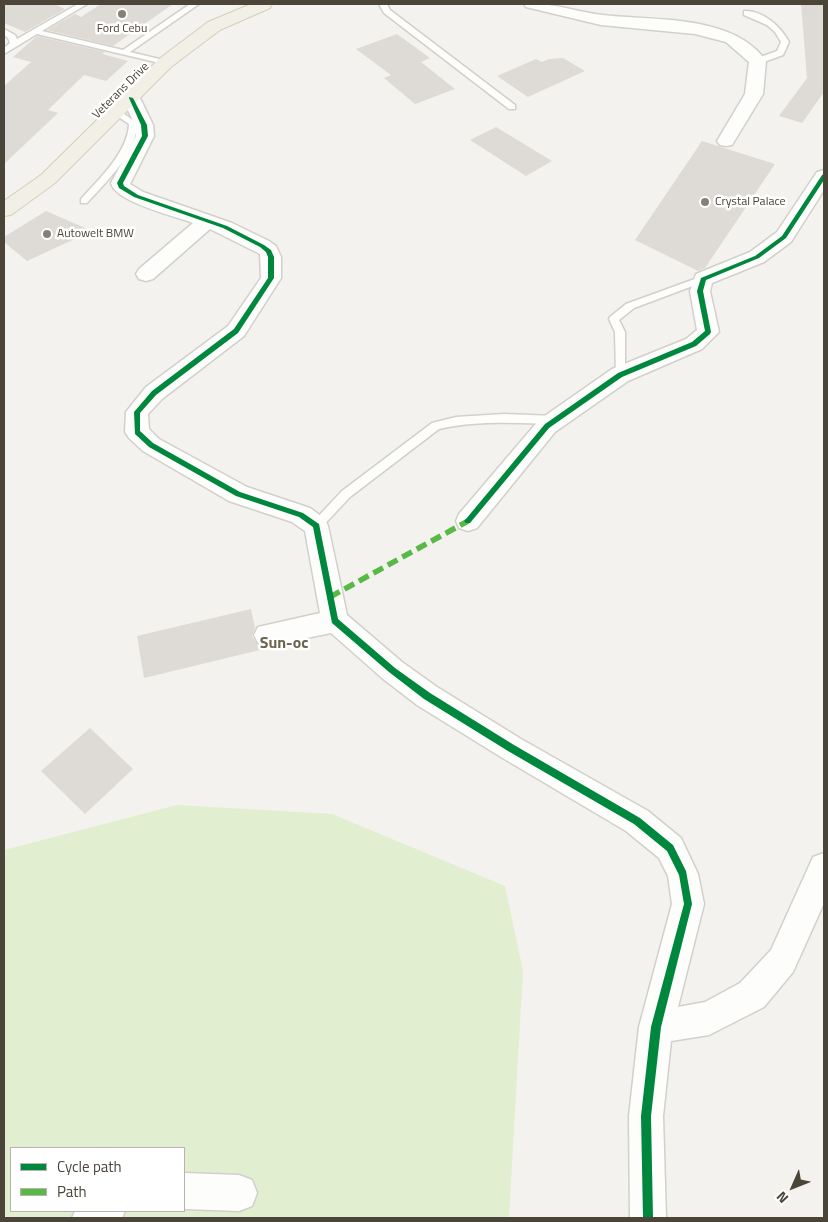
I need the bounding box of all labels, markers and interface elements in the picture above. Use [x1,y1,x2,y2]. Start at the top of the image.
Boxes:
marker: Ford Cebu [116,8,128,20]
place label: Ford Cebu [97,22,147,36]
street label: Veterans Drive [90,60,152,122]
place label: Crystal Palace [715,195,786,209]
marker: Crystal Palace [699,196,711,208]
place label: Autowelt BMW [57,227,134,241]
marker: Autowelt BMW [41,228,53,240]
district label: Sun-oc [260,634,308,654]
legend [10,1147,185,1212]
text: Cycle path [57,1155,122,1178]
north arrow [768,1162,818,1212]
text: Path [57,1180,87,1203]
text: N [771,1187,793,1209]

